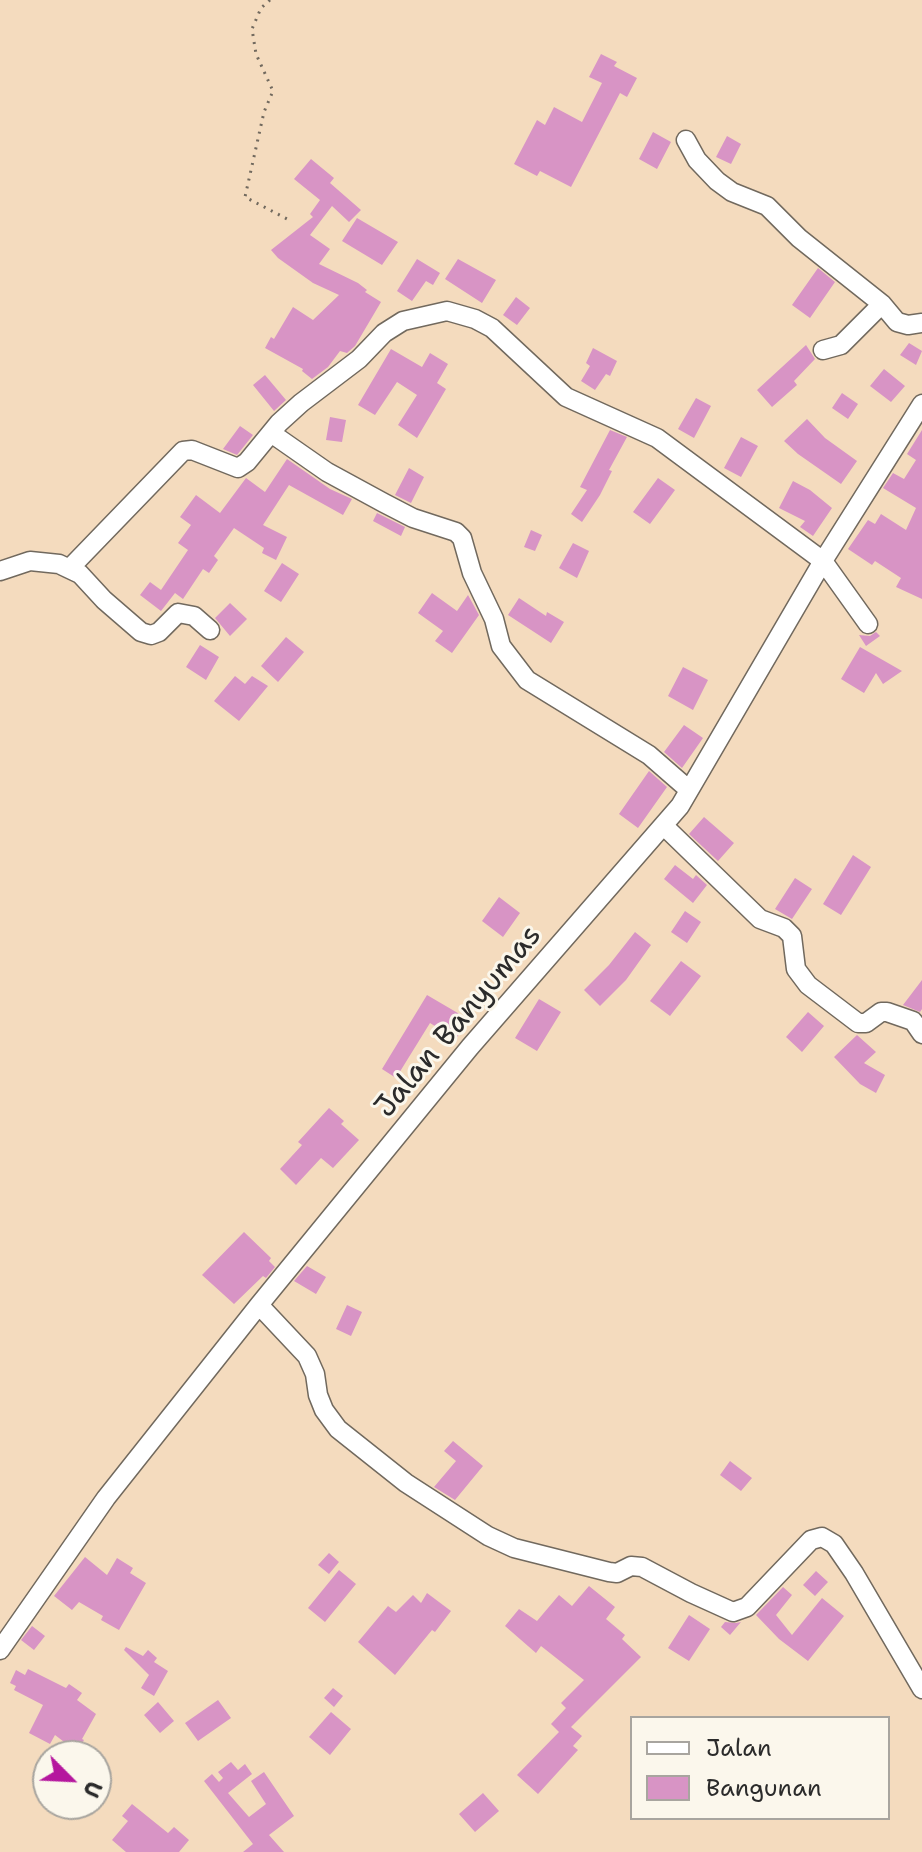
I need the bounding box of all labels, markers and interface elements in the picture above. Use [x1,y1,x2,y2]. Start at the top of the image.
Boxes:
street label: Jalan Banyumas [368,918,550,1126]
legend [630,1716,890,1820]
text: Jalan [706,1732,772,1764]
north arrow [32,1740,112,1820]
text: Bangunan [706,1772,822,1804]
text: U [76,1776,109,1802]

